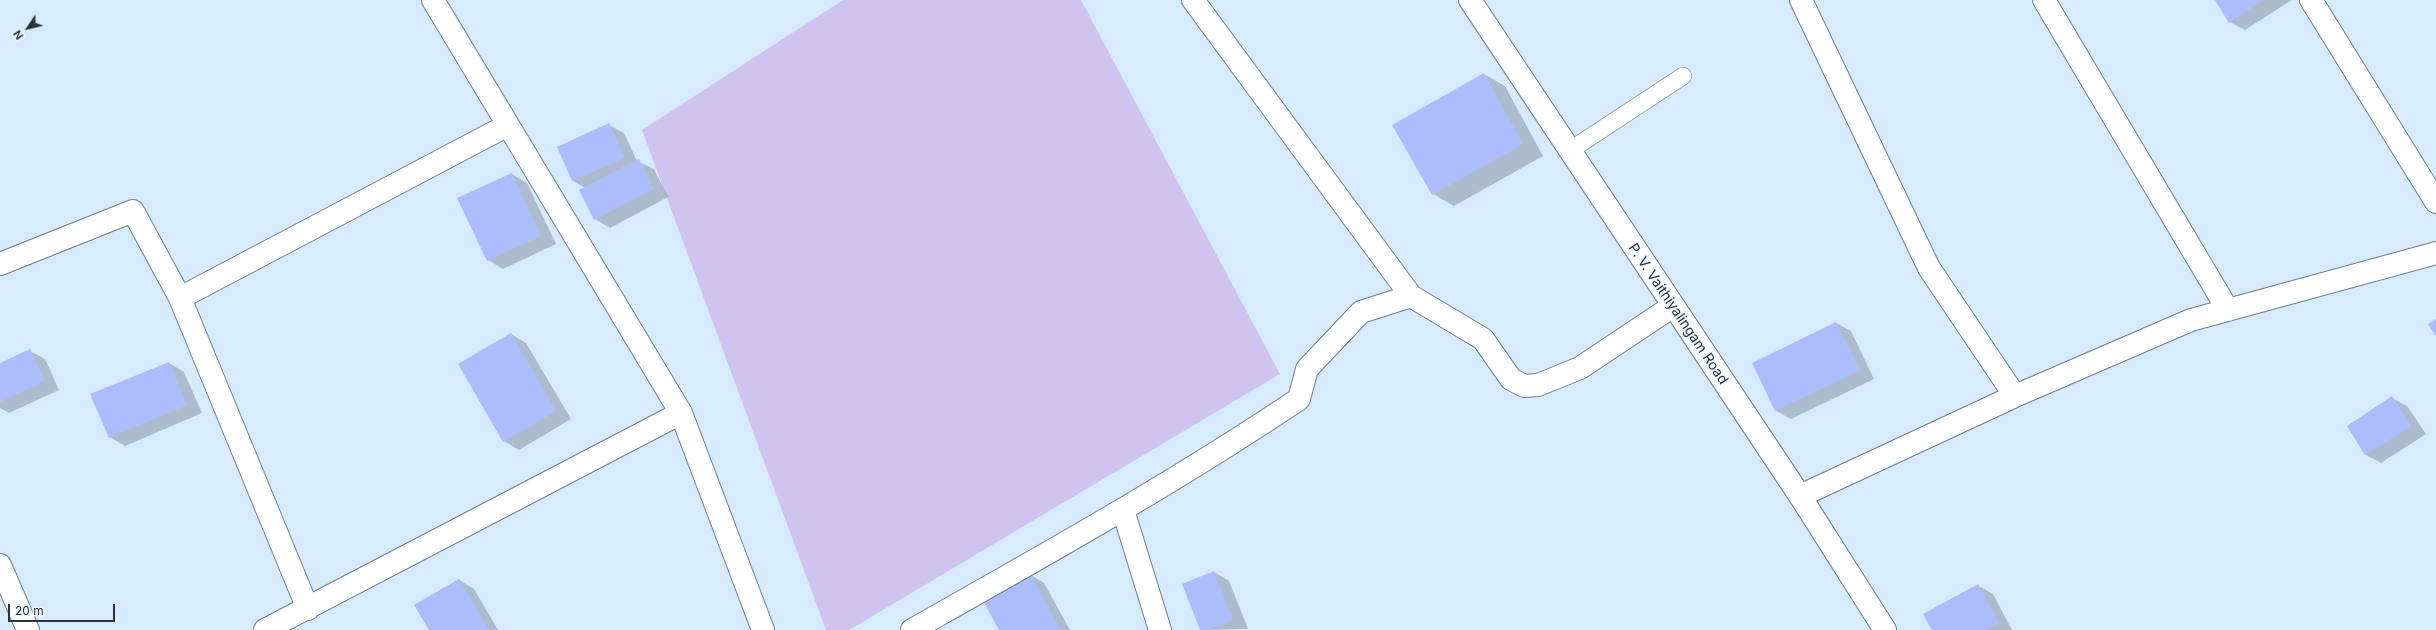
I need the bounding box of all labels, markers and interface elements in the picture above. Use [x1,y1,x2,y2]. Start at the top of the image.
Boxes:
north arrow [8,8,48,48]
text: N [10,27,26,42]
street label: P. V. Vaithiyalingam Road [1625,240,1731,388]
scale bar [10,596,117,622]
text: 20 m [15,603,44,618]

